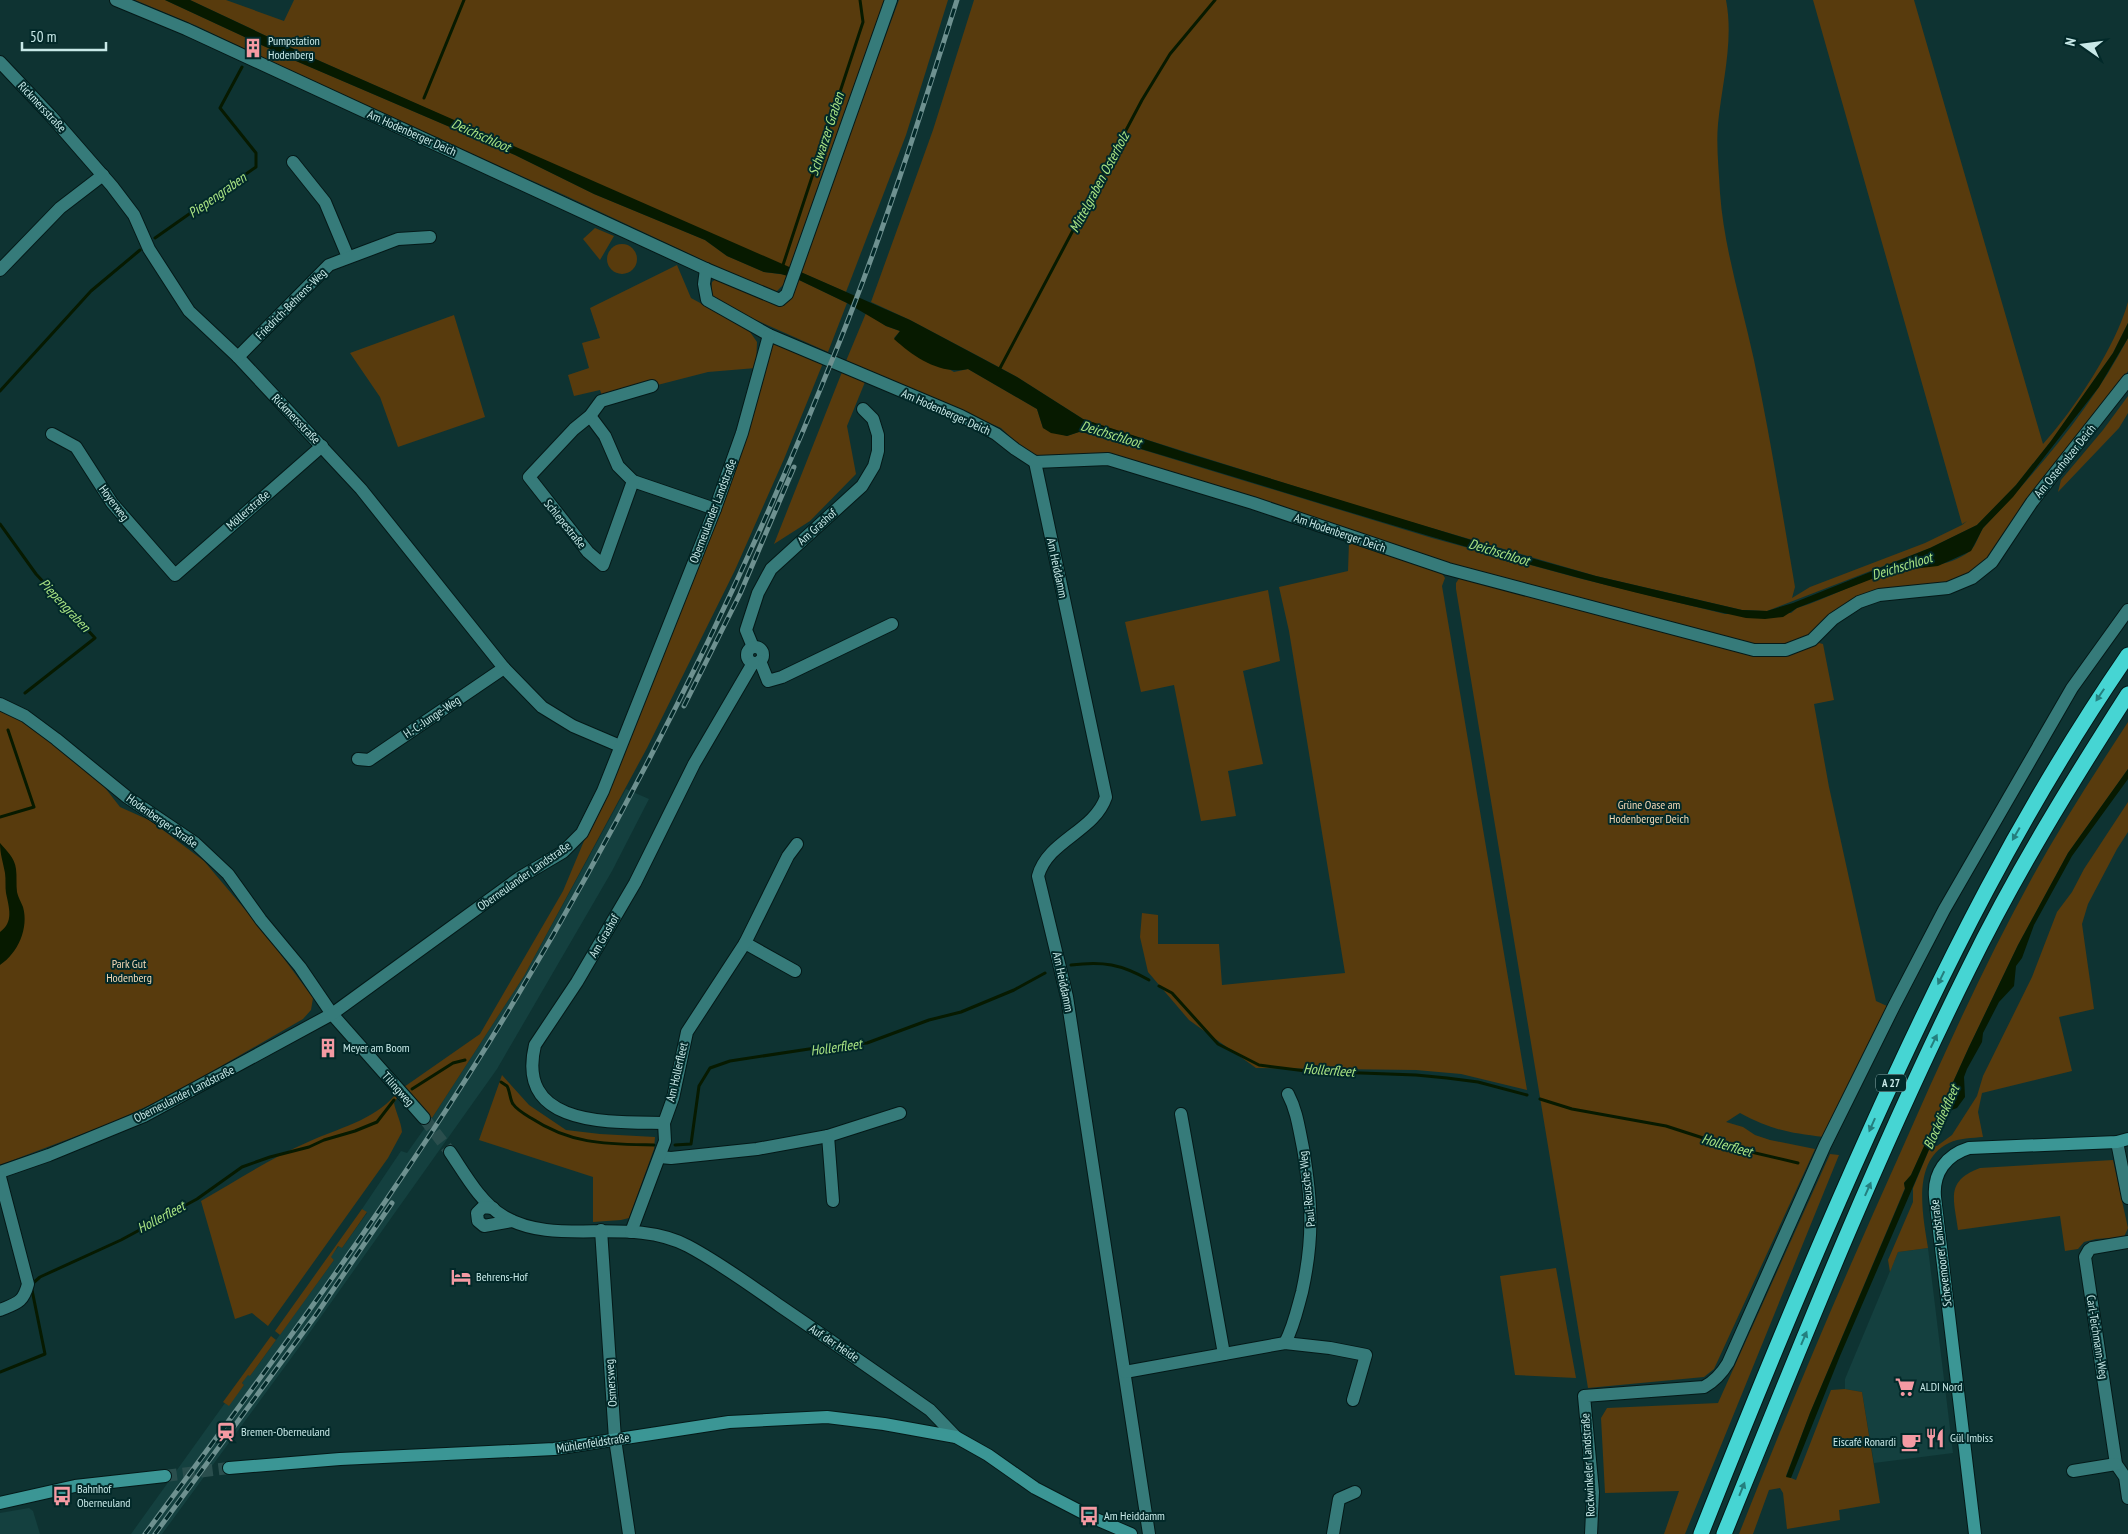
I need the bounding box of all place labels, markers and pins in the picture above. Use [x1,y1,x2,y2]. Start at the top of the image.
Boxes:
place label: Pumpstation Hodenberg [268,33,320,62]
building icon: Pumpstation Hodenberg [242,37,264,59]
building icon: Meyer am Boom [317,1037,339,1059]
place label: Meyer am Boom [343,1040,410,1055]
hotel icon: Behrens-Hof [450,1266,472,1288]
place label: Behrens-Hof [476,1269,528,1284]
supermarket icon: ALDI Nord [1894,1376,1916,1398]
place label: ALDI Nord [1920,1379,1962,1394]
station icon: Bremen-Oberneuland [215,1421,237,1443]
place label: Bremen-Oberneuland [241,1424,330,1439]
restaurant icon: Gül Imbiss [1924,1427,1946,1449]
place label: Gül Imbiss [1950,1430,1993,1445]
cafe icon: Eiscafé Ronardi [1900,1431,1922,1453]
place label: Eiscafé Ronardi [1833,1434,1896,1449]
place label: Bahnhof Oberneuland [77,1481,131,1510]
bus stop icon: Bahnhof Oberneuland [51,1485,73,1507]
bus stop icon: Am Heiddamm [1078,1505,1100,1527]
place label: Am Heiddamm [1104,1508,1165,1523]

